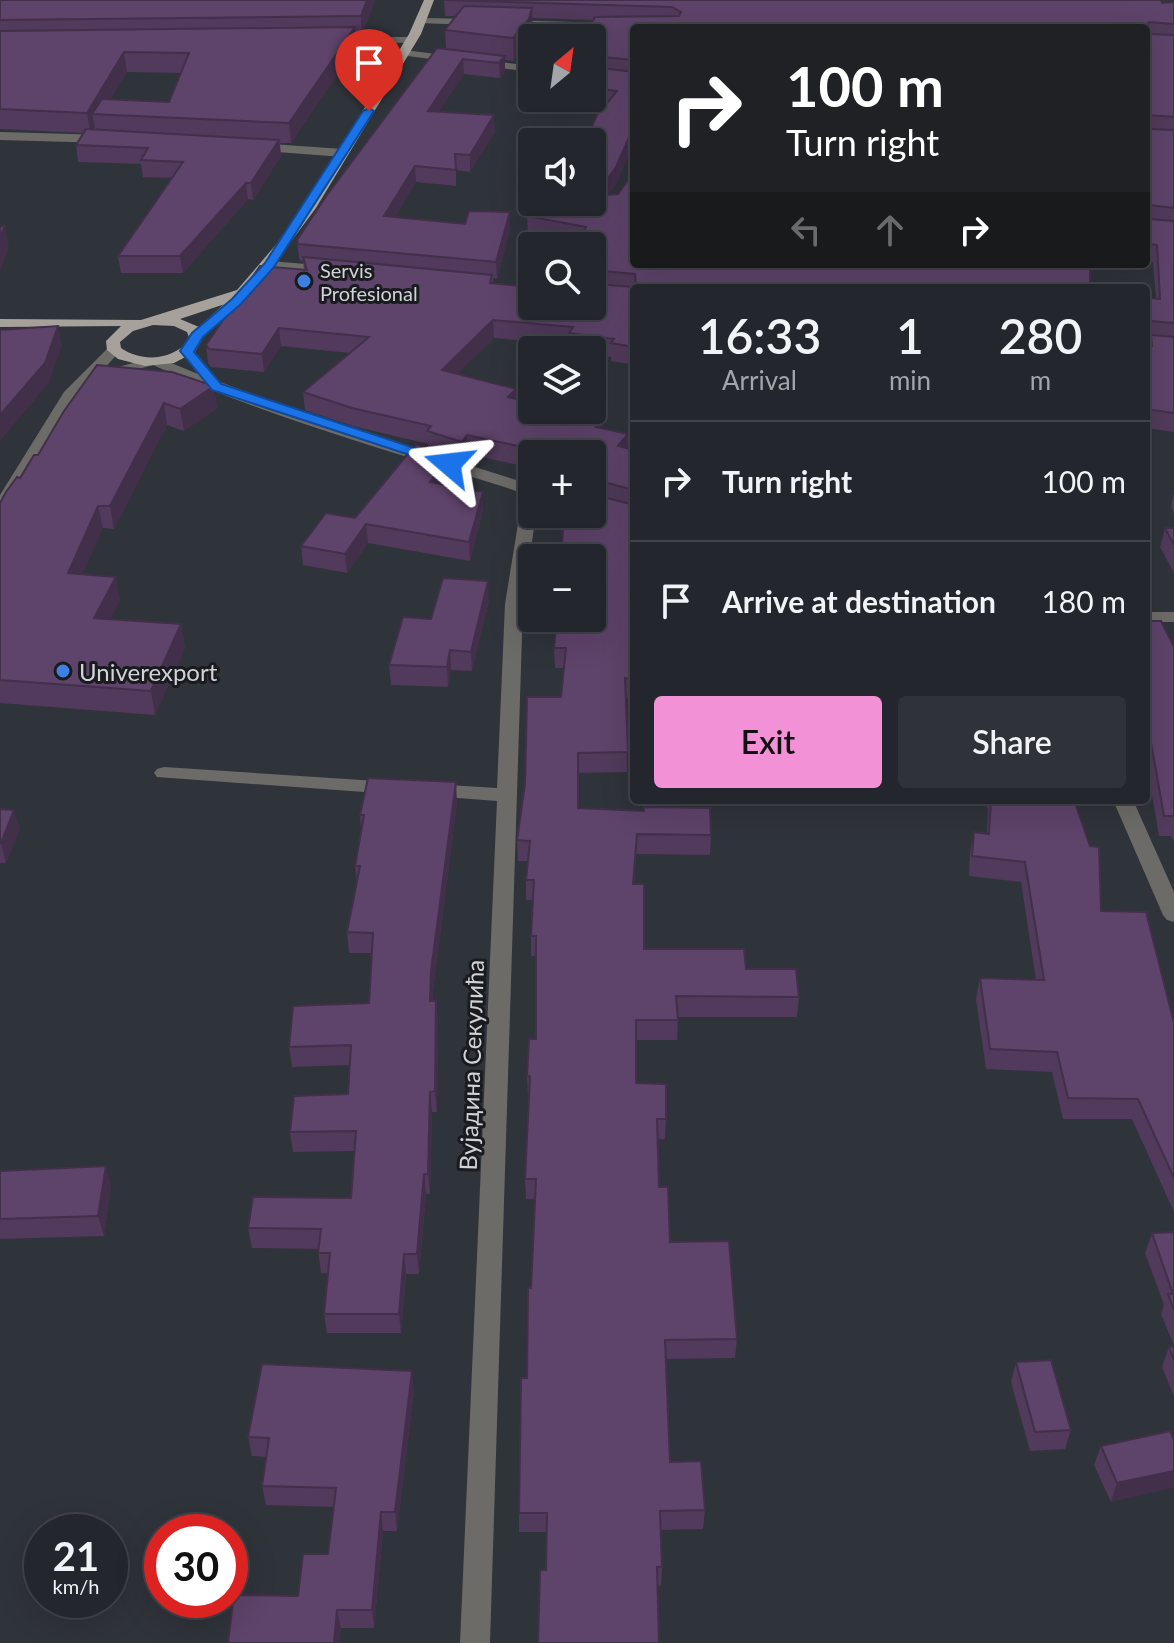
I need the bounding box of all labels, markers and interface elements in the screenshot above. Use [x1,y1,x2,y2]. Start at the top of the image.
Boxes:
north arrow [518,24,606,112]
map controls [518,24,606,632]
pin [335,29,403,111]
icon: arrive [347,41,391,85]
text: 100 m [786,52,944,119]
icon: right [654,56,758,160]
text: Turn right [786,120,939,164]
button: sound [518,128,606,216]
icon: left [784,208,828,252]
icon: ahead [868,208,912,252]
icon: right [952,208,996,252]
button: search [518,232,606,320]
place label: Servis Profesional [320,258,418,305]
marker: Servis Profesional [295,272,313,290]
text: 16:33 [698,307,821,364]
text: 1 [896,307,924,364]
text: 280 [999,307,1082,364]
button: layers [518,336,606,424]
text: Arrival [722,364,797,396]
text: min [889,364,931,396]
text: m [1030,364,1051,396]
position arrow [407,422,491,506]
button: + [518,440,606,528]
icon: right [654,459,698,503]
text: Turn right [722,463,852,499]
text: 100 m [1041,463,1126,499]
button: − [518,544,606,632]
icon: arrive [654,579,698,623]
text: Arrive at destination [722,583,996,619]
text: 180 m [1041,583,1126,619]
place label: Univerexport [79,657,218,686]
marker: Univerexport [54,662,72,680]
button: Exit [654,696,882,788]
button: Share [898,696,1126,788]
street label: Вујадина Секулића [453,959,489,1171]
speed limit sign: 30 [144,1514,248,1618]
text: 21 [53,1532,99,1580]
text: km/h [53,1574,99,1598]

